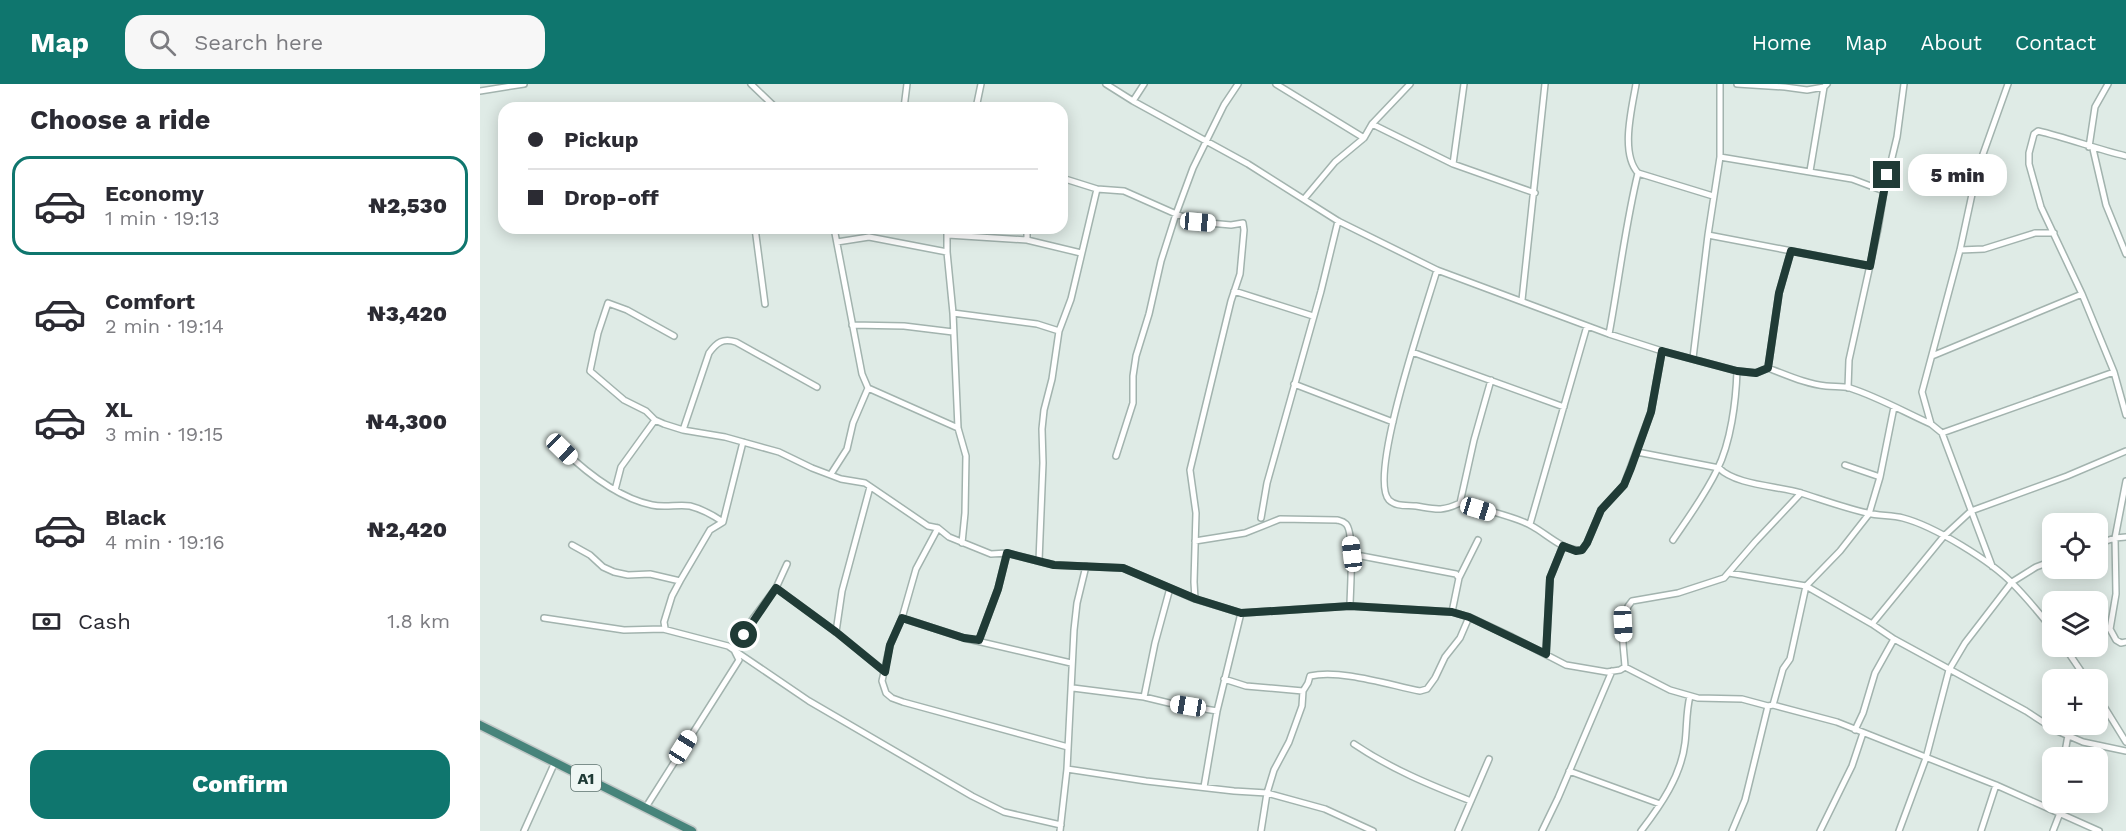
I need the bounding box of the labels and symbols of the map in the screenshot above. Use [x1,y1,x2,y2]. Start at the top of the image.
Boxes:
callout: 5 min [1908,154,2007,196]
route end [1873,161,1900,188]
car [1179,211,1217,233]
car [543,430,581,468]
car [1458,495,1498,523]
car [1341,535,1363,573]
car [1613,606,1633,642]
route start [730,621,757,648]
car [1169,694,1207,718]
car [666,727,700,767]
road number: A1 [571,765,601,791]

